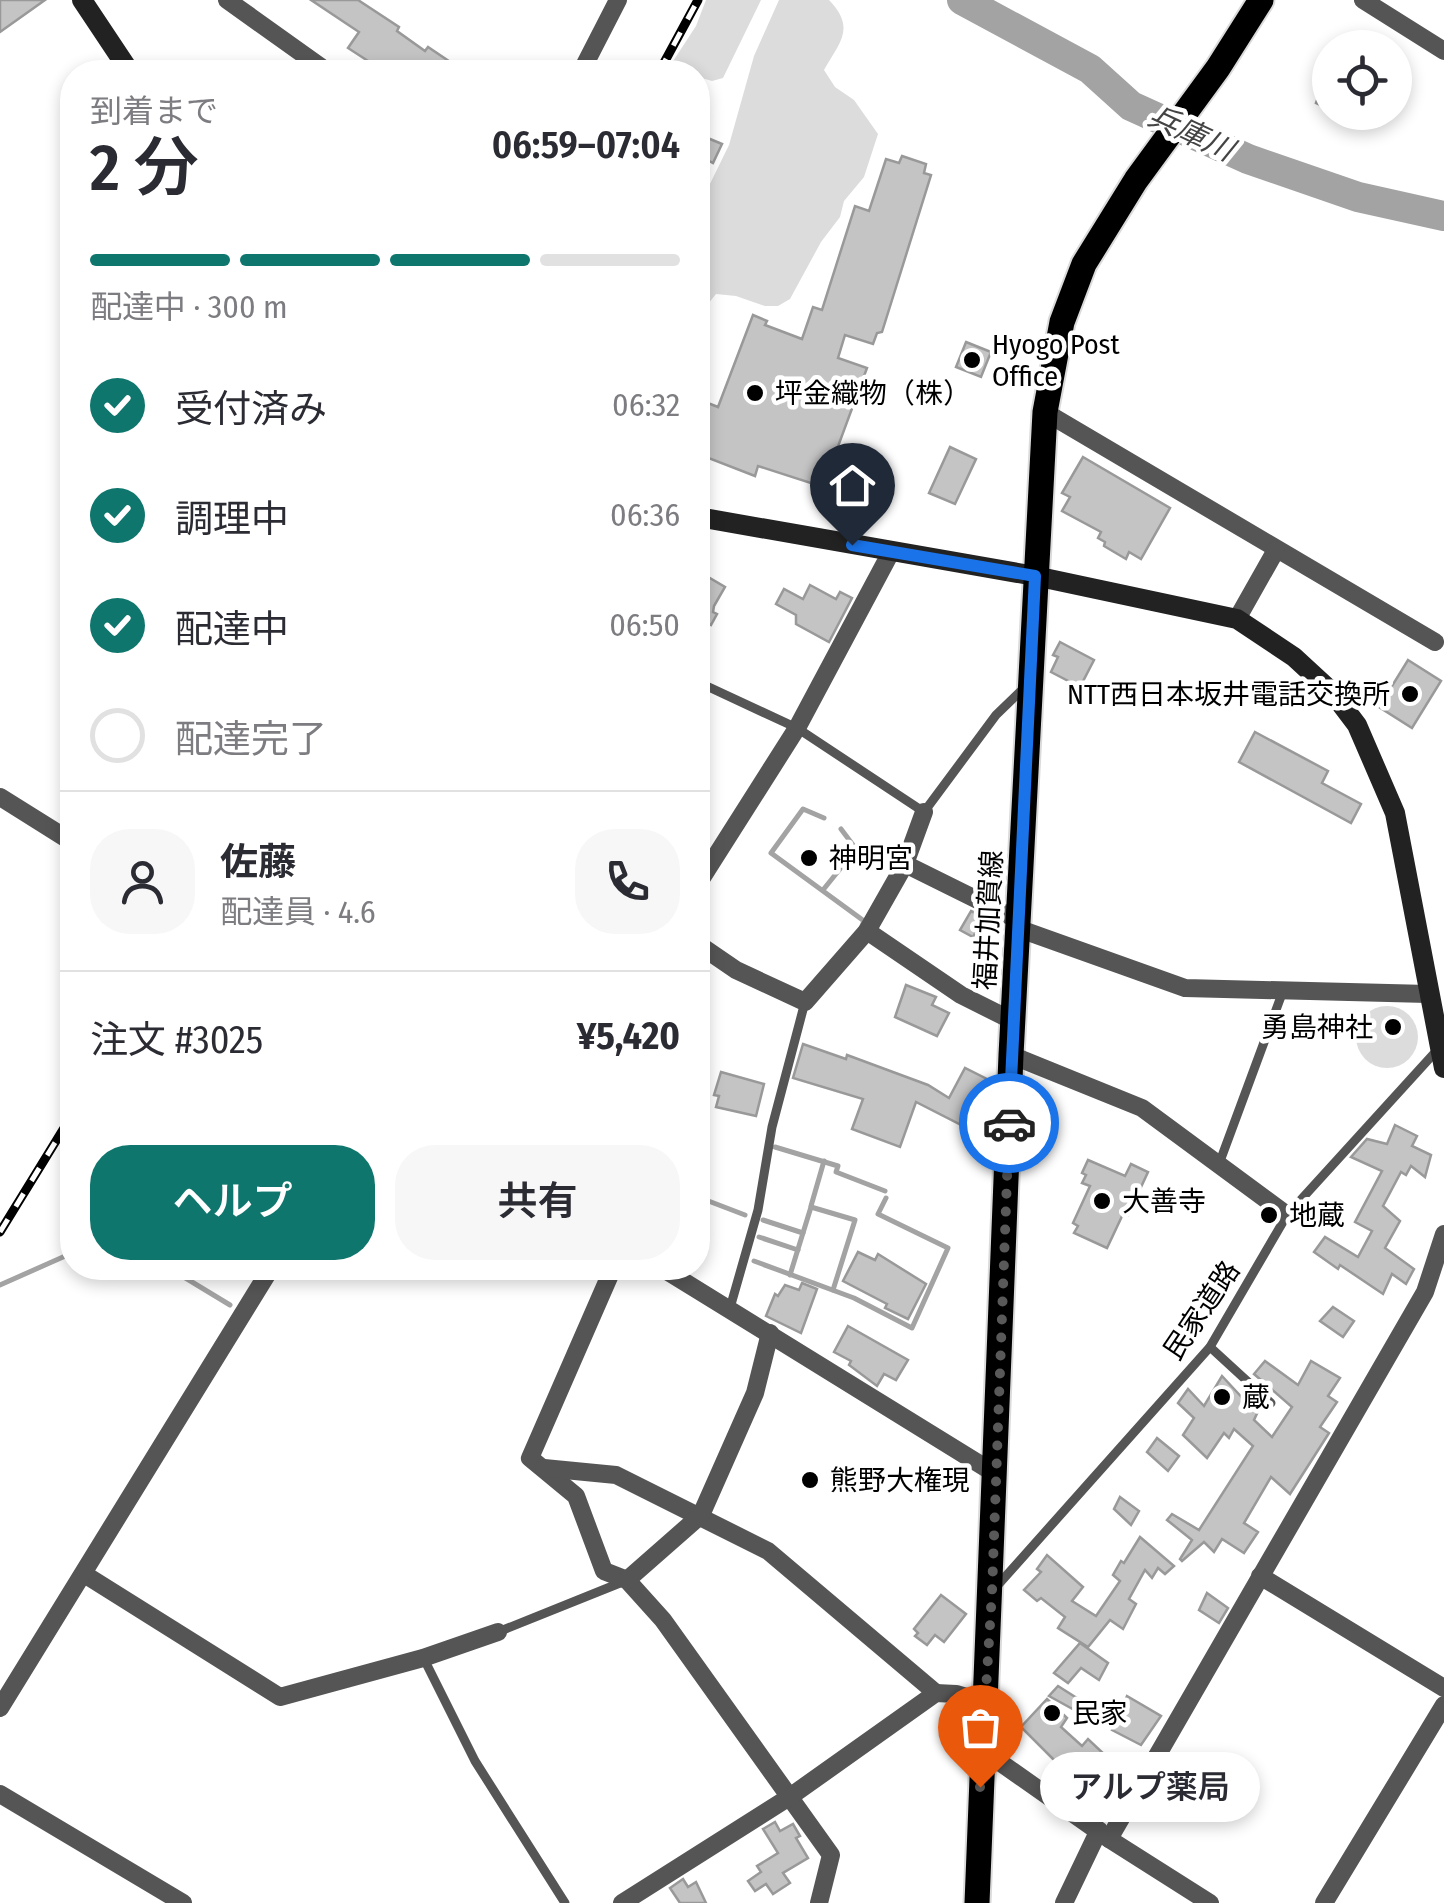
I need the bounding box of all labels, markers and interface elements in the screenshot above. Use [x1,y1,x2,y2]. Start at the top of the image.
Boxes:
map controls [1312,30,1412,130]
button: locate [1312,30,1412,130]
text: 到着まで [90,92,218,130]
water label: 兵庫川 [1143,98,1242,170]
text: 06:59–07:04 [492,122,680,168]
text: 2 分 [90,129,199,207]
text: 配達中 · 300 m [90,288,288,326]
place label: Hyogo Post Office [992,328,1121,393]
marker: Hyogo Post Office [961,349,983,371]
place label: 坪金織物（株） [775,377,971,410]
icon: check [90,378,145,433]
marker: 坪金織物（株） [744,382,766,404]
text: 受付済み [175,386,327,432]
text: 06:32 [612,386,680,424]
pin [810,443,895,546]
icon: home [825,458,880,513]
icon: check [90,488,145,543]
text: 調理中 [175,496,289,542]
text: 06:36 [610,496,680,534]
icon: check [90,598,145,653]
text: 配達中 [175,606,289,652]
text: 06:50 [609,606,680,644]
place label: NTT西日本坂井電話交換所 [1067,678,1390,711]
marker: NTT西日本坂井電話交換所 [1399,683,1421,705]
text: 配達完了 [175,716,327,762]
button: person [90,829,195,934]
button: phone [575,829,680,934]
text: 佐藤 [220,839,296,885]
place label: 神明宮 [829,842,913,875]
marker: 神明宮 [798,847,820,869]
street label: 福井加賀線 [968,849,1009,991]
text: 配達員 · 4.6 [220,893,376,931]
place label: 勇島神社 [1261,1011,1373,1044]
text: ¥5,420 [577,1013,680,1059]
marker: 勇島神社 [1382,1016,1404,1038]
text: 注文 #3025 [90,1017,263,1063]
courier [959,1073,1059,1173]
icon: car [982,1096,1037,1151]
button: ヘルプ [90,1145,375,1260]
button: 共有 [395,1145,680,1260]
place label: 大善寺 [1122,1185,1206,1218]
marker: 大善寺 [1091,1190,1113,1212]
place label: 地蔵 [1289,1199,1345,1232]
marker: 地蔵 [1258,1204,1280,1226]
street label: 民家道路 [1156,1255,1246,1366]
place label: 蔵 [1242,1381,1270,1414]
marker: 蔵 [1211,1386,1233,1408]
place label: 熊野大権現 [830,1464,970,1497]
marker: 熊野大権現 [799,1469,821,1491]
pin [938,1685,1023,1788]
place label: 民家 [1072,1697,1128,1730]
icon: bag [953,1700,1008,1755]
marker: 民家 [1041,1702,1063,1724]
callout: アルプ薬局 [1040,1752,1260,1822]
text: アルプ薬局 [1070,1768,1230,1806]

